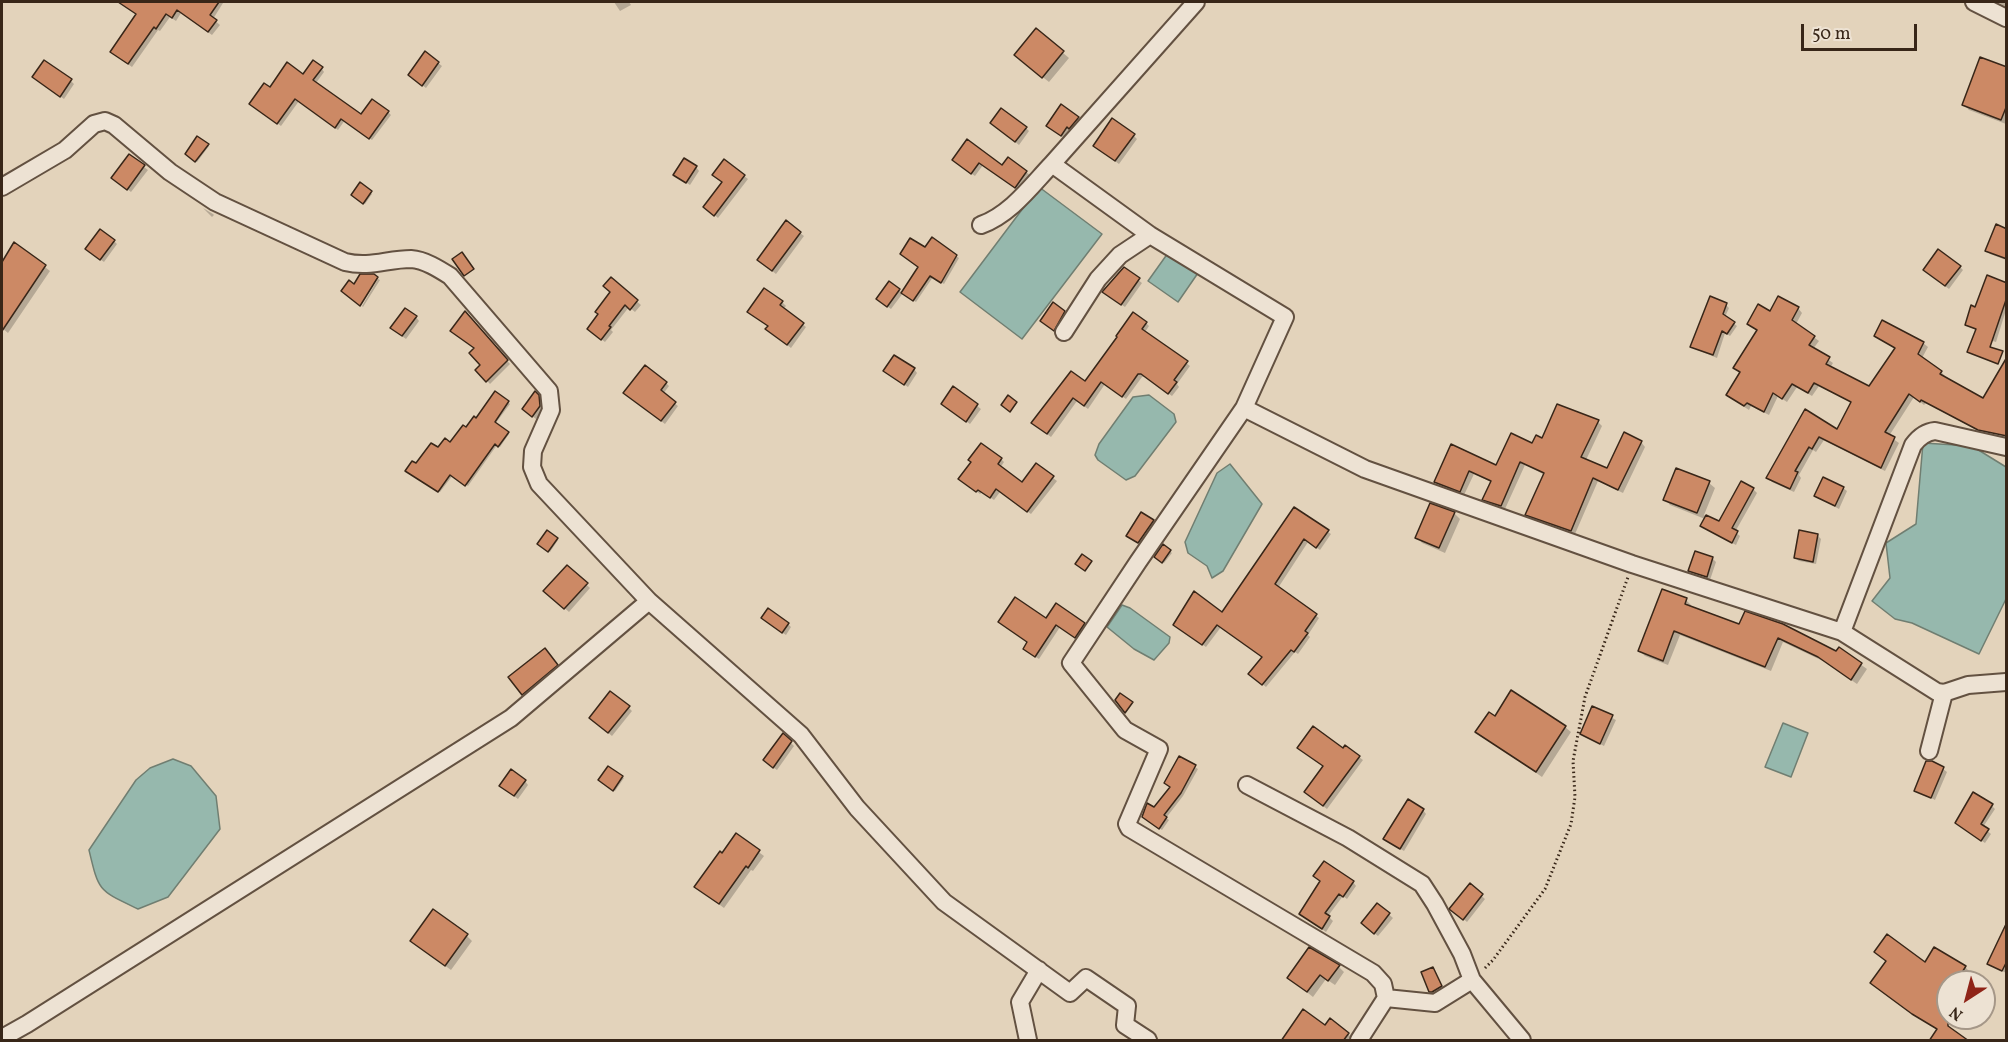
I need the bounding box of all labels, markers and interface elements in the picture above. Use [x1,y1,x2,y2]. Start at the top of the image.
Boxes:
scale bar [1804,12,1920,50]
text: 50 m [1812,22,1851,47]
north arrow [1936,970,1996,1030]
text: N [1945,1001,1968,1025]

